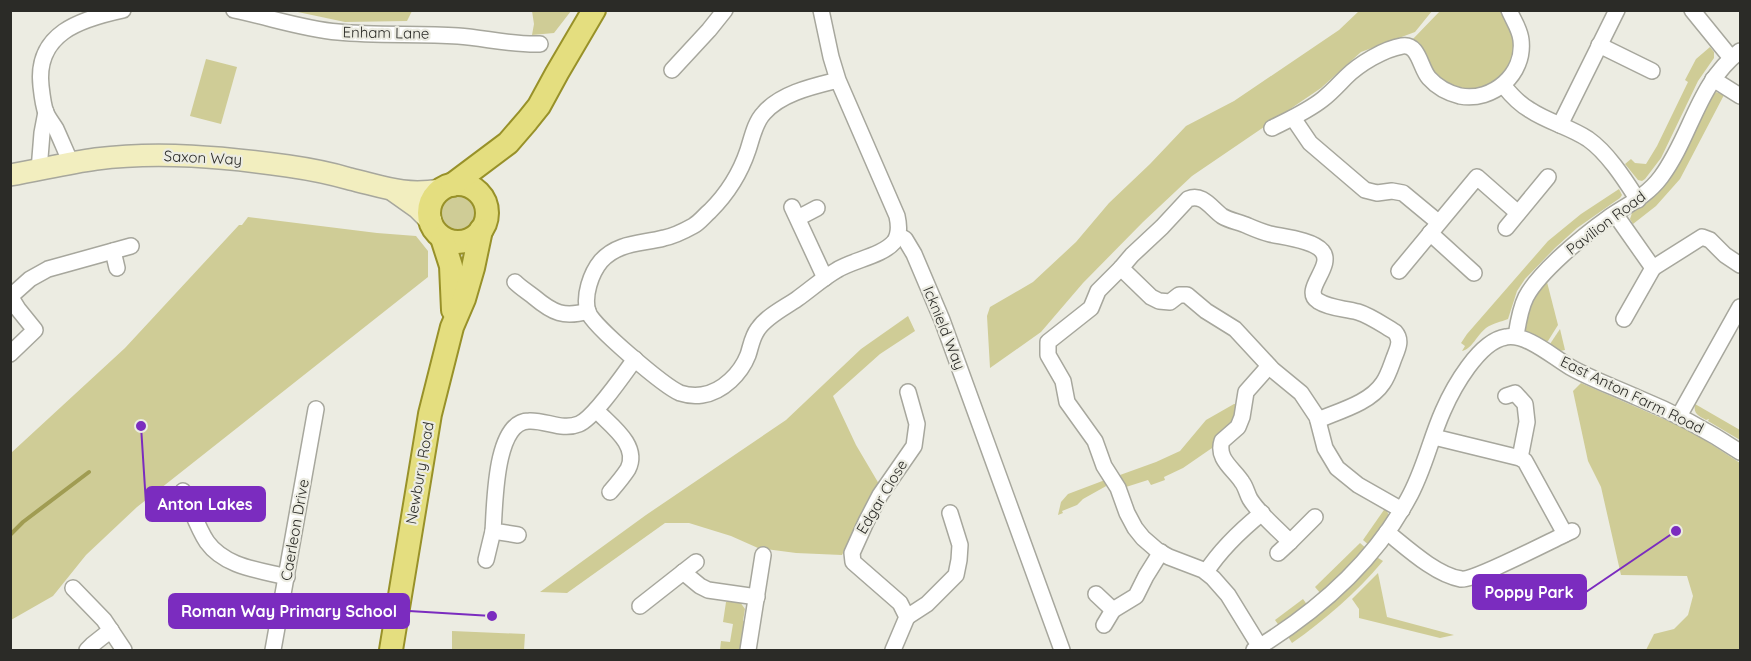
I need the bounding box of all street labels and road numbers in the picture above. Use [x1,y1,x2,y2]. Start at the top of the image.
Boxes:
street label: Enham Lane [342,22,430,43]
street label: Saxon Way [163,146,243,169]
street label: Pavilion Road [1562,187,1649,259]
street label: Icknield Way [919,283,970,372]
street label: East Anton Farm Road [1557,352,1707,438]
street label: Newbury Road [401,420,438,526]
street label: Edgar Close [852,456,911,537]
street label: Caerleon Drive [276,478,313,582]

